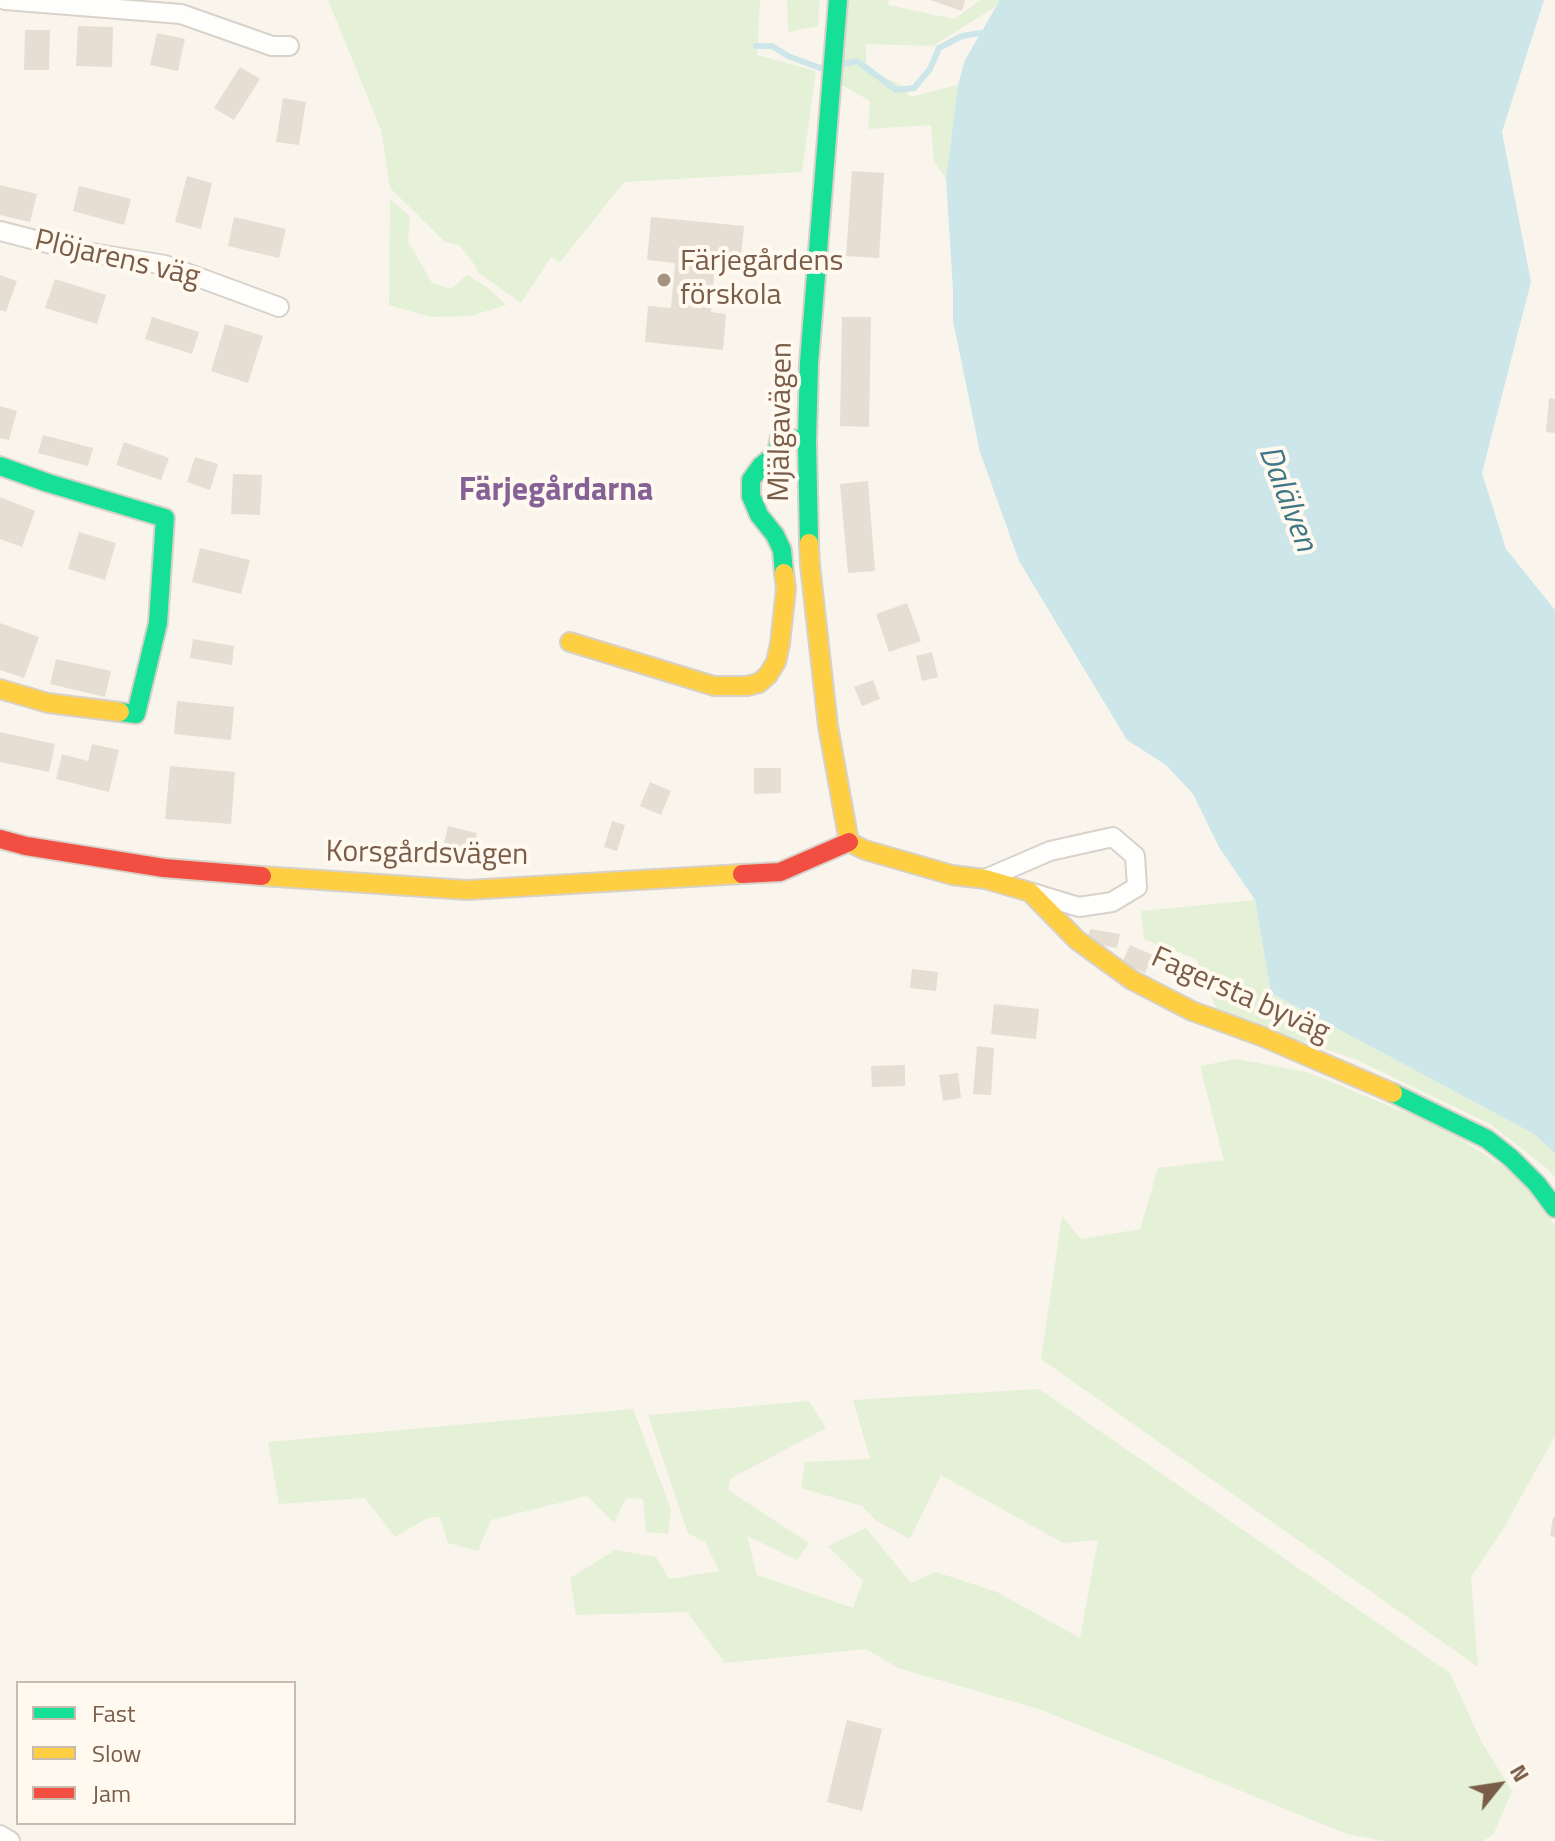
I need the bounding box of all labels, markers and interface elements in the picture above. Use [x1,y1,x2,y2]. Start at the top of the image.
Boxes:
street label: Plöjarens väg [31,223,203,297]
place label: Färjegårdens förskola [680,245,843,316]
marker: Färjegårdens förskola [655,271,673,289]
street label: Mjälgavägen [763,342,801,502]
water label: Dalälven [1248,441,1324,557]
district label: Färjegårdarna [459,473,653,511]
street label: Korsgårdsvägen [325,835,529,875]
street label: Fagersta byväg [1145,941,1335,1051]
legend [16,1681,296,1825]
text: Fast [92,1695,135,1731]
text: Slow [92,1735,141,1771]
north arrow [1459,1745,1539,1825]
text: N [1501,1758,1538,1788]
text: Jam [92,1775,131,1811]

